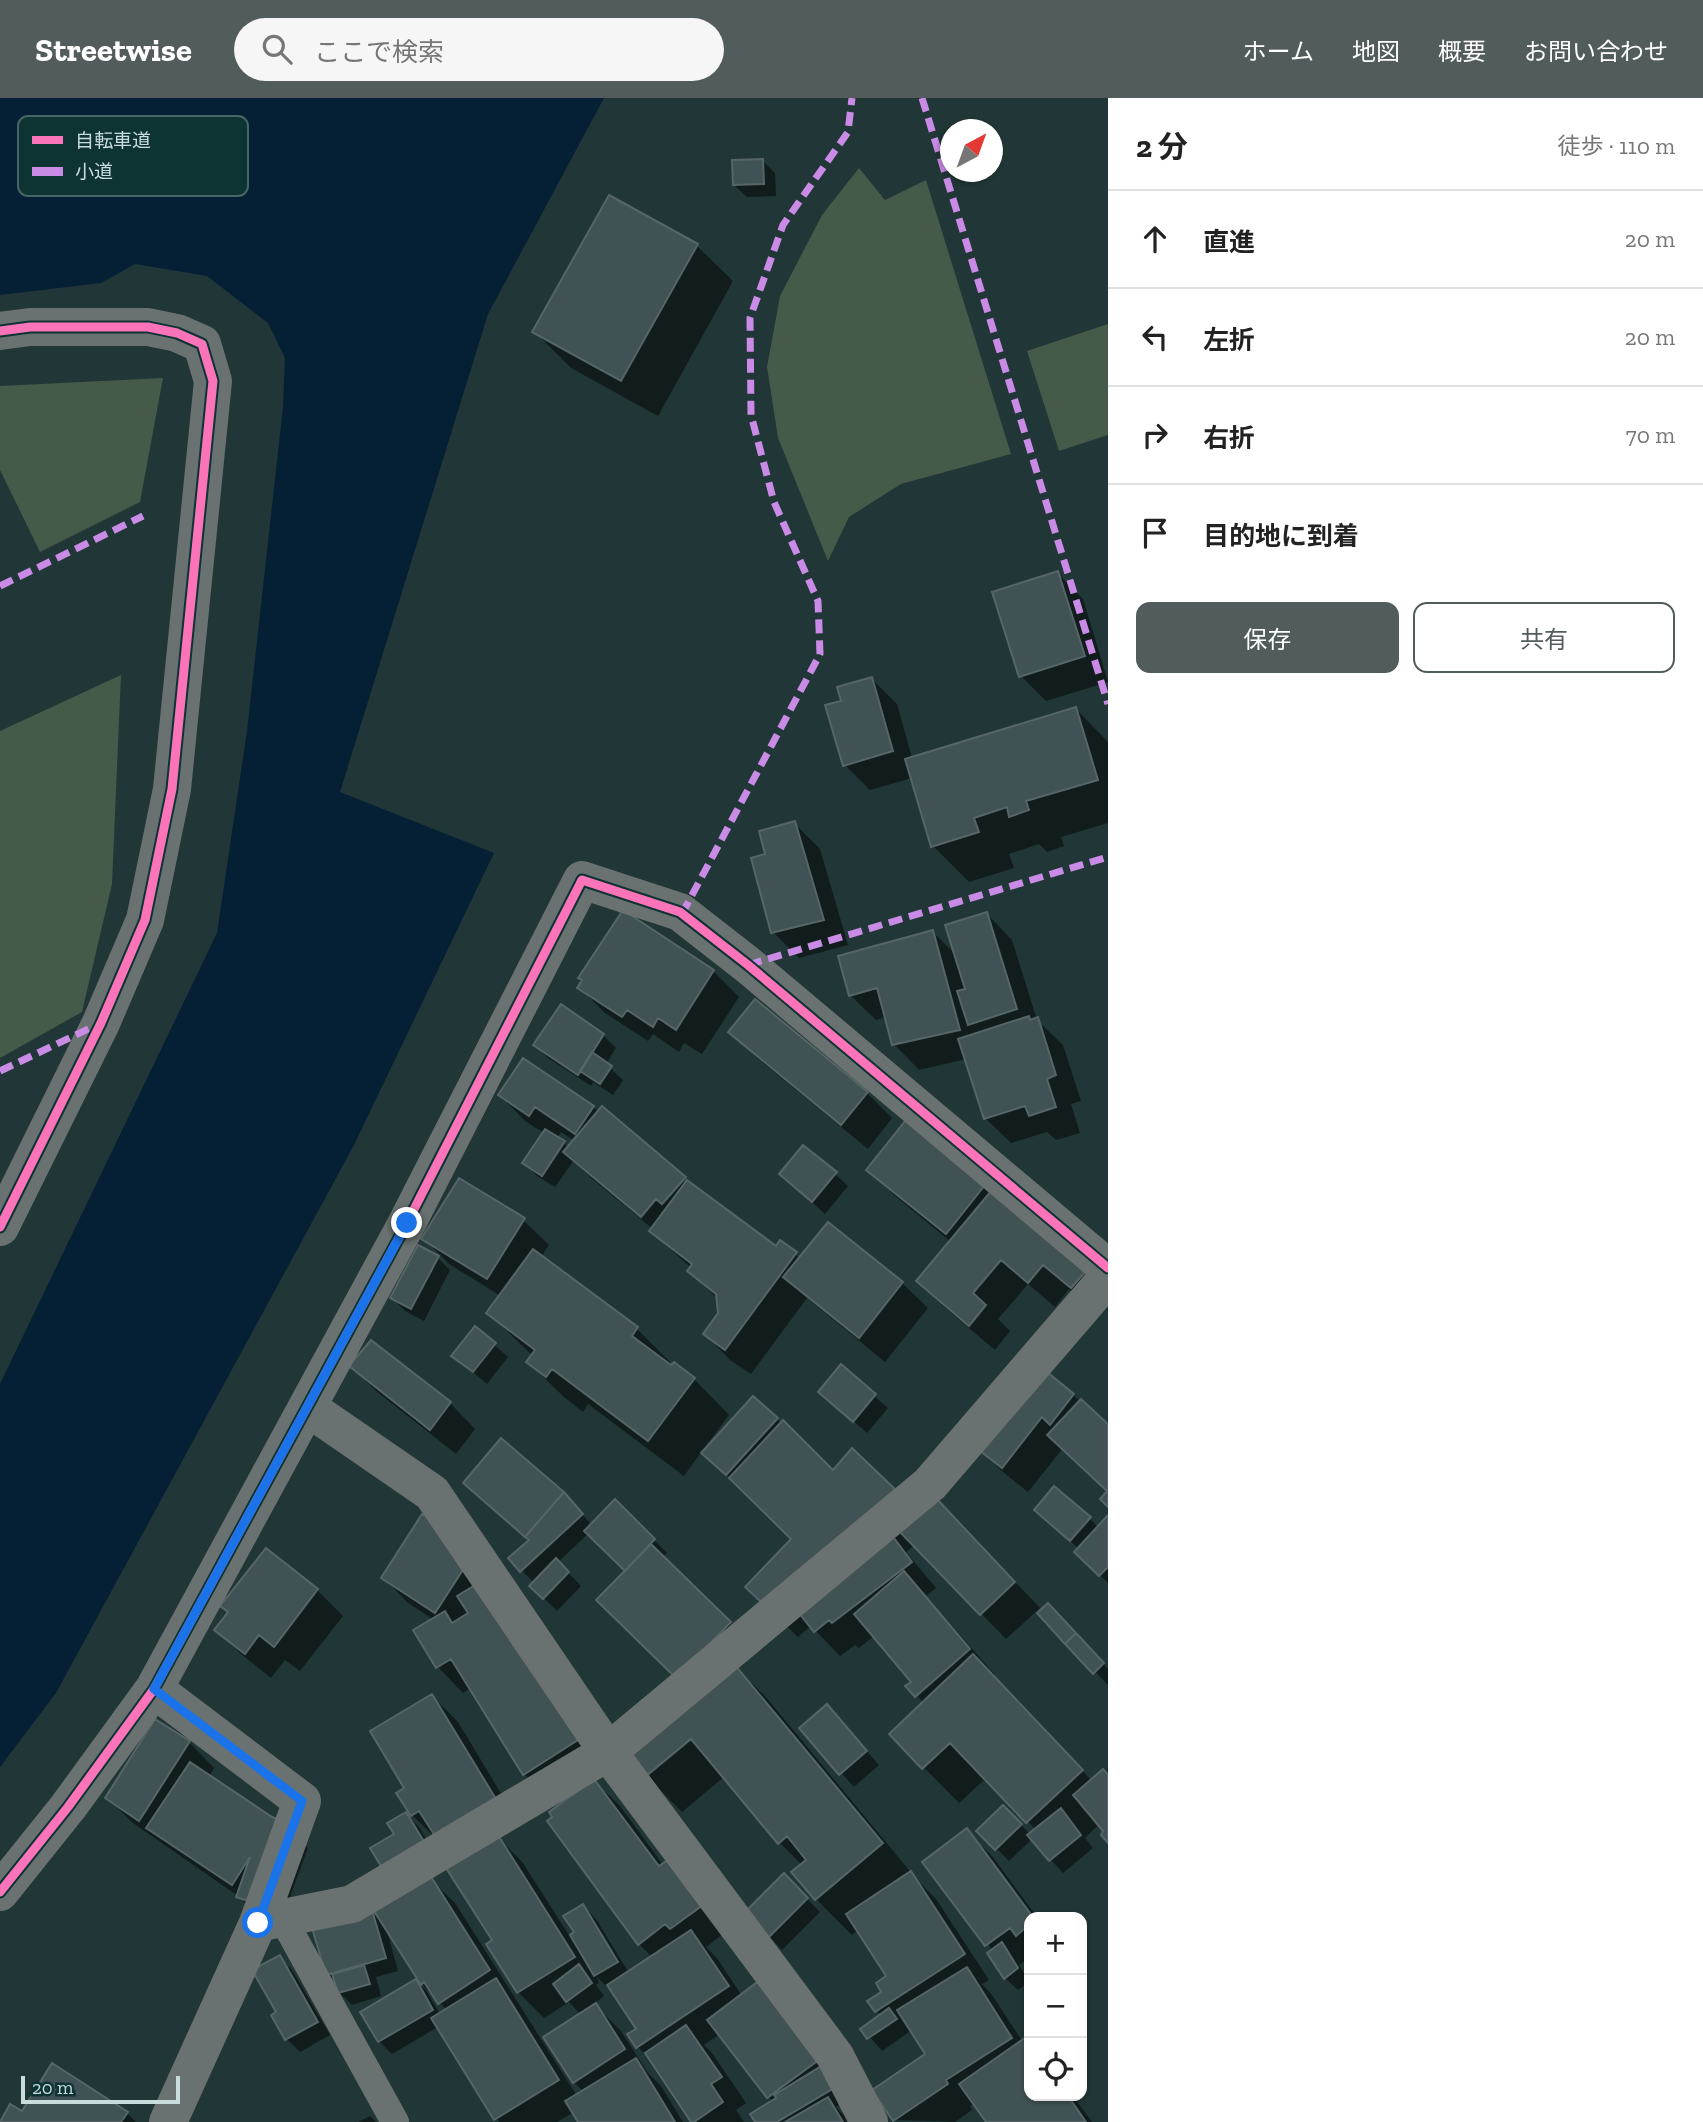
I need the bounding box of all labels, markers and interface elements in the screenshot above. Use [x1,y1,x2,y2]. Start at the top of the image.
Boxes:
search box [234,18,724,81]
text: Streetwise [35,30,192,69]
icon: search [258,30,296,68]
text: ここで検索 [314,36,444,68]
text: ホーム [1243,37,1314,66]
text: 地図 [1352,37,1400,66]
text: 概要 [1438,37,1486,66]
text: お問い合わせ [1524,37,1668,66]
legend [18,116,248,196]
north arrow [940,119,1003,182]
text: 自転車道 [75,129,151,152]
text: 2 分 [1136,129,1188,165]
text: 徒歩 · 110 m [1557,132,1675,160]
text: 小道 [75,160,113,183]
icon: ahead [1136,220,1174,258]
text: 20 m [1625,225,1675,253]
text: 直進 [1203,226,1255,258]
icon: left [1136,318,1174,356]
text: 20 m [1625,323,1675,351]
text: 左折 [1203,324,1255,356]
icon: right [1136,416,1174,454]
text: 70 m [1626,421,1675,449]
text: 右折 [1203,422,1255,454]
icon: arrive [1136,514,1174,552]
text: 目的地に到着 [1203,520,1359,552]
button: 保存 [1136,602,1399,673]
button: 共有 [1413,602,1675,673]
route end [391,1207,422,1238]
route start [242,1907,273,1938]
map controls [1024,1912,1087,2101]
button: + [1024,1912,1087,1975]
button: − [1024,1975,1087,2038]
button: locate [1024,2038,1087,2101]
scale bar [21,2073,180,2105]
text: 20 m [32,2076,73,2099]

